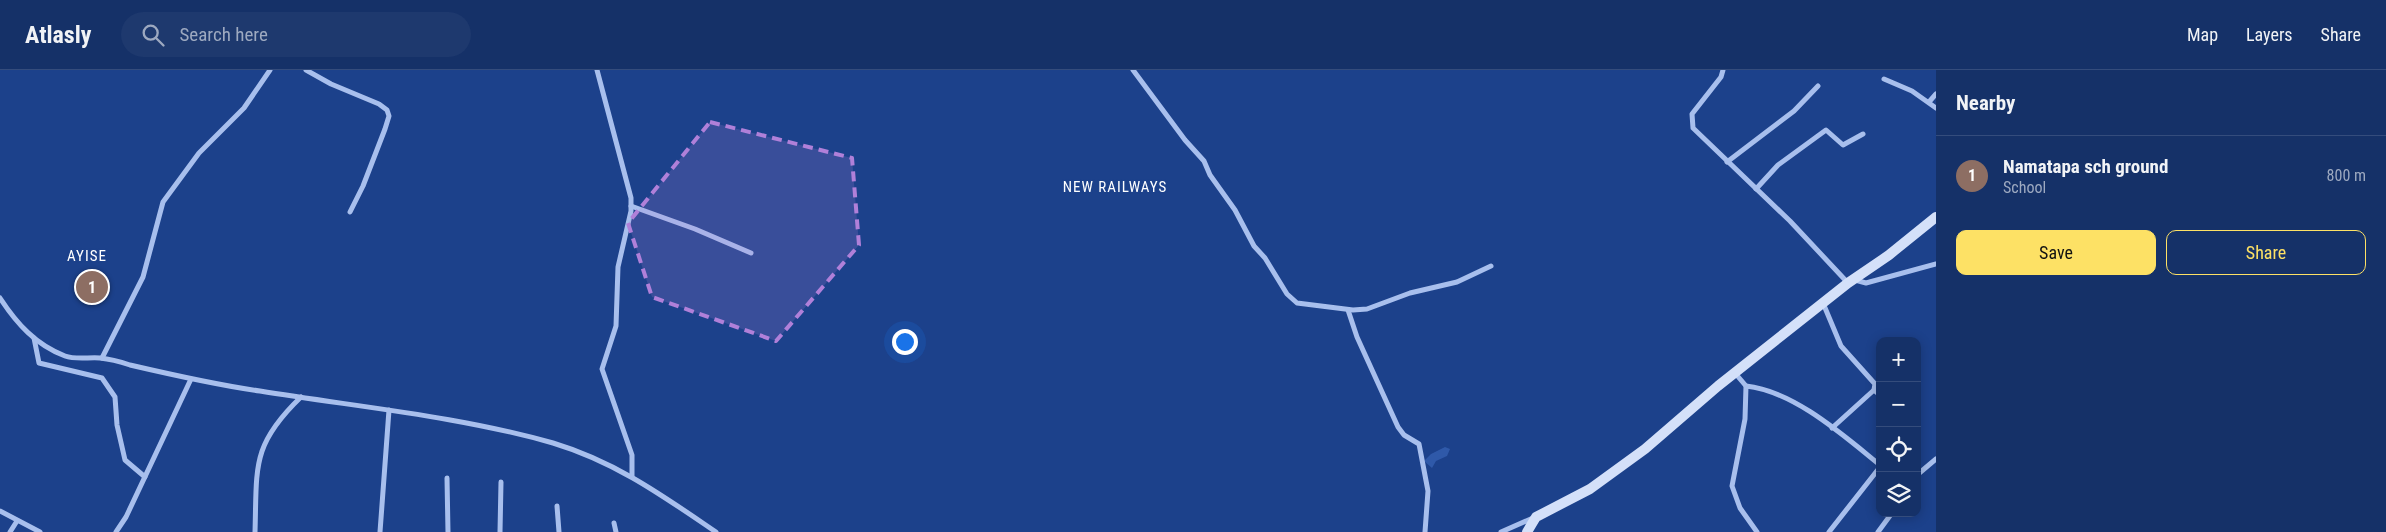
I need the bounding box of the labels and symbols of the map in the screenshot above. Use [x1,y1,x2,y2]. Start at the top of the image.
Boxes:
district label: NEW RAILWAYS [1063,178,1167,196]
district label: AYISE [67,247,107,265]
pin: 1 [76,268,108,306]
your location [892,329,918,355]

